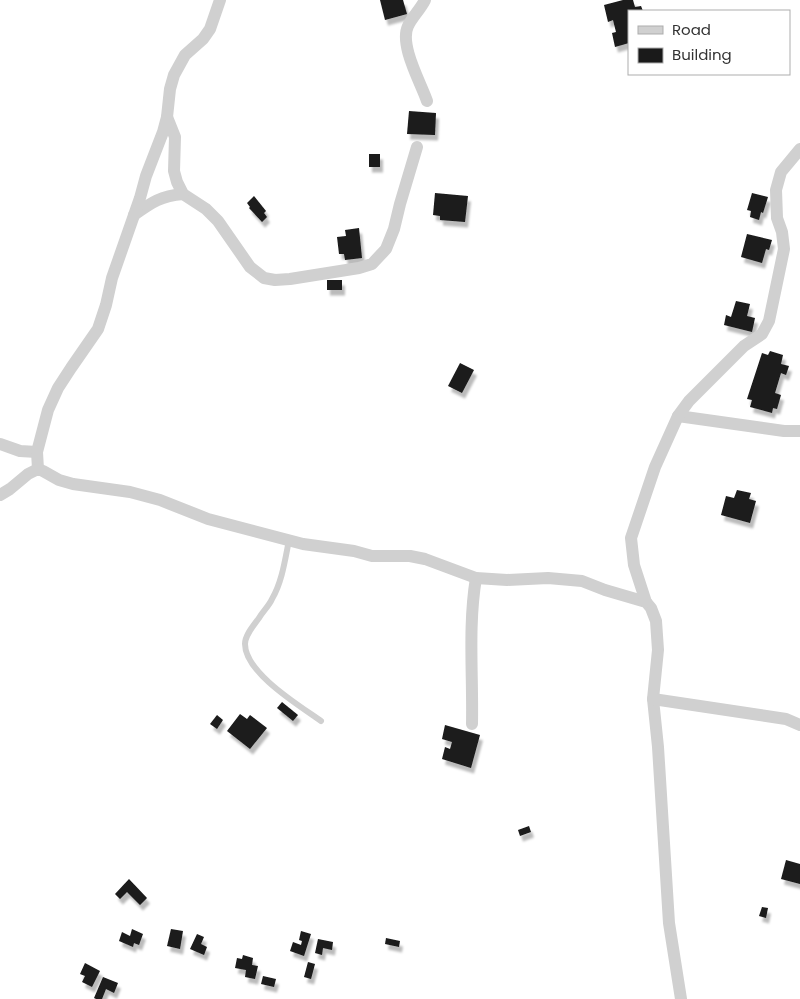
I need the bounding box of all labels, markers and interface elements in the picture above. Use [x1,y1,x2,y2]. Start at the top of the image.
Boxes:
legend [628,10,790,75]
text: Road [672,19,711,40]
text: Building [672,44,732,65]

